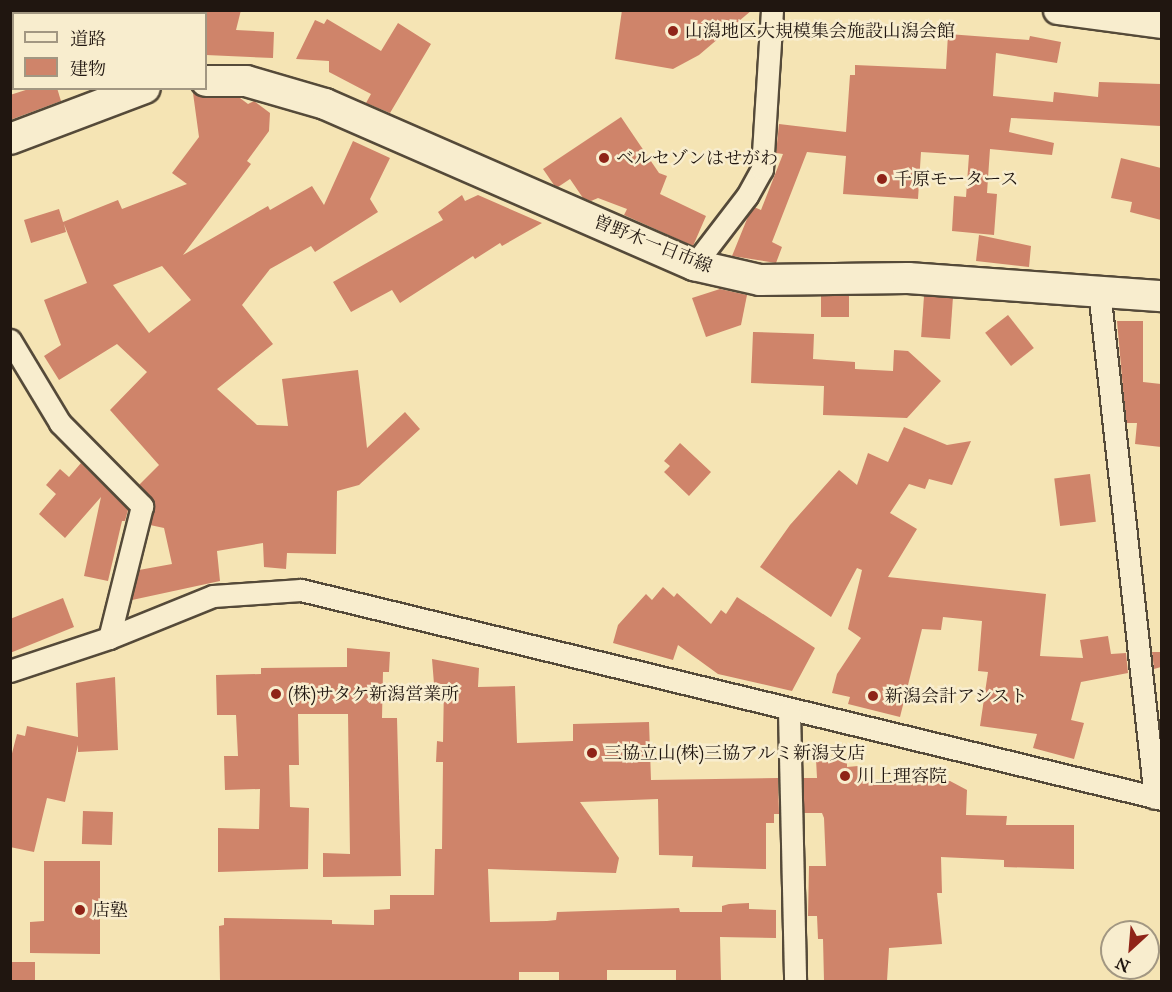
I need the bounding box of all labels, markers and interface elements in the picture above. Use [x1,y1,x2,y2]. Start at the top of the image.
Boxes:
legend [12,12,207,90]
place label: 山潟地区大規模集会施設山潟会館 [685,20,955,42]
marker: 山潟地区大規模集会施設山潟会館 [666,24,680,38]
text: 道路 [70,28,106,50]
text: 建物 [70,58,106,80]
place label: ベルセゾンはせがわ [616,147,778,169]
marker: ベルセゾンはせがわ [597,151,611,165]
place label: 千原モータース [894,168,1019,190]
marker: 千原モータース [875,172,889,186]
street label: 曽野木一日市線 [591,210,715,278]
place label: (株)サタケ新潟営業所 [288,683,460,705]
place label: 新潟会計アシスト [885,685,1029,707]
marker: (株)サタケ新潟営業所 [269,687,283,701]
marker: 新潟会計アシスト [866,689,880,703]
place label: 三協立山(株)三協アルミ新潟支店 [604,742,866,764]
marker: 三協立山(株)三協アルミ新潟支店 [585,746,599,760]
place label: 川上理容院 [857,765,947,787]
marker: 川上理容院 [838,769,852,783]
place label: 店塾 [92,899,128,921]
marker: 店塾 [73,903,87,917]
north arrow [1100,920,1160,980]
text: N [1113,953,1133,976]

